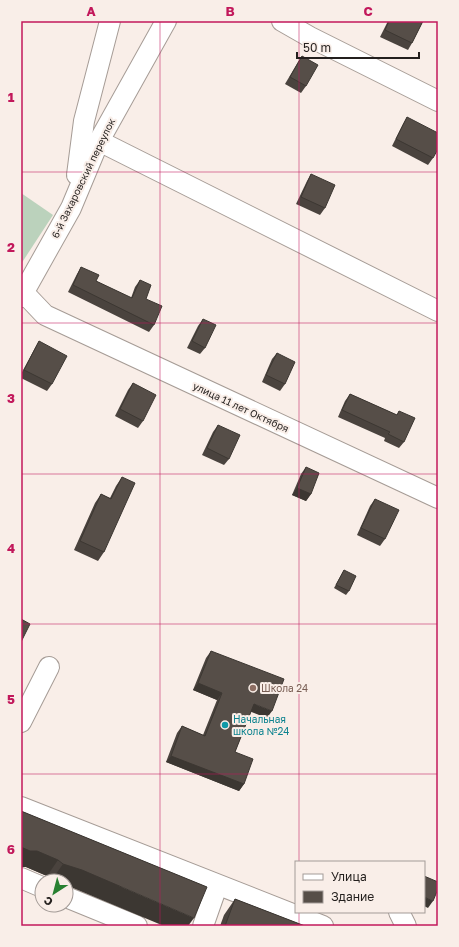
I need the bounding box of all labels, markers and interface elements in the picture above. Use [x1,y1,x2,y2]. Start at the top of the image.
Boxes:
text: A [86,3,96,19]
text: B [225,3,235,19]
text: C [363,3,373,19]
scale bar [297,34,419,60]
text: 50 m [303,40,331,55]
text: 1 [8,89,15,105]
street label: 6-й Захаровский переулок [49,116,117,240]
text: 2 [7,239,15,255]
street label: улица 11 лет Октября [191,380,291,434]
text: 3 [7,390,15,406]
text: 4 [7,540,15,556]
place label: Школа 24 [261,682,308,694]
marker: Школа 24 [248,683,258,693]
text: 5 [7,691,15,707]
place label: Начальная школа №24 [233,713,289,737]
marker: Начальная школа №24 [220,720,230,730]
text: 6 [7,841,15,857]
legend [295,861,425,913]
text: Улица [331,869,367,884]
north arrow [34,873,74,913]
text: Здание [331,889,374,904]
text: С [41,894,55,909]

